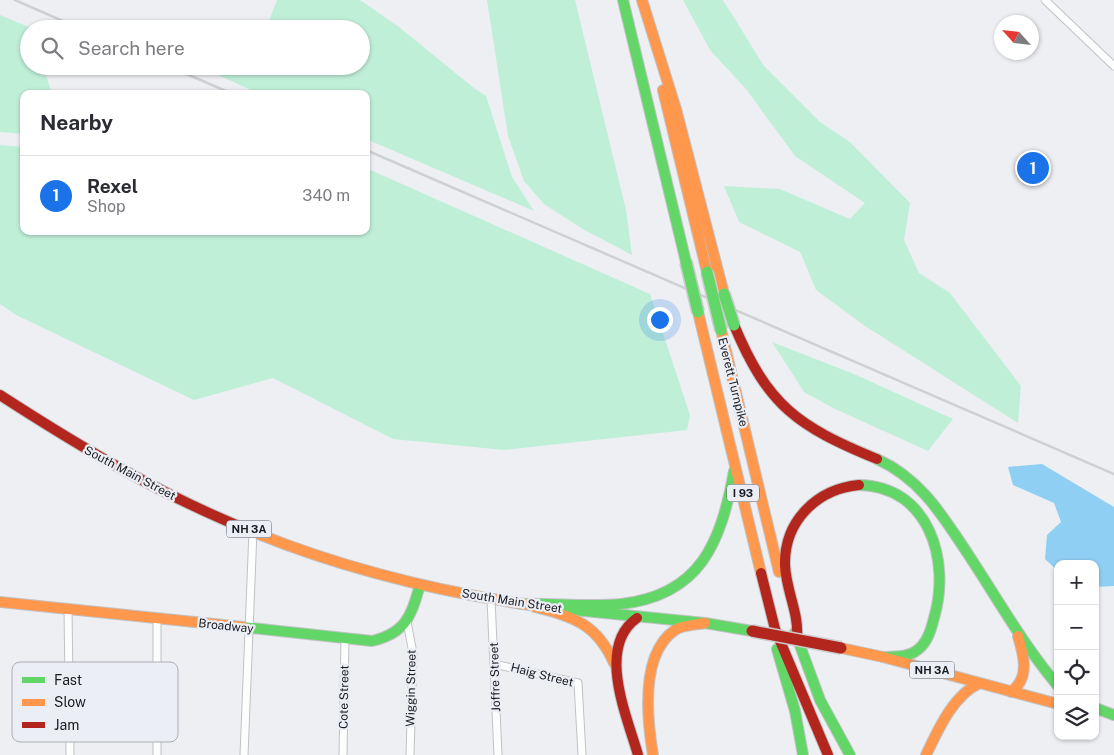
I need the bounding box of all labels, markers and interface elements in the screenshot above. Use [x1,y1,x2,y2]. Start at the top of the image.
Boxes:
north arrow [994,15,1039,60]
search box [20,20,370,75]
icon: search [38,34,66,62]
text: Search here [78,37,185,59]
text: Nearby [40,110,113,135]
pin: 1 [1017,149,1049,187]
text: Rexel [87,175,138,197]
text: 1 [53,186,59,205]
text: 340 m [302,186,350,205]
text: Shop [87,197,126,216]
your location [647,307,673,333]
street label: Everett Turnpike [715,336,751,428]
street label: South Main Street [82,443,178,503]
road number: I 93 [727,484,759,502]
road number: NH 3A [226,520,272,538]
map controls [1054,560,1099,740]
button: + [1054,560,1099,605]
street label: South Main Street [461,586,564,616]
button: − [1054,605,1099,650]
street label: Broadway [198,616,255,636]
street label: Joffre Street [487,642,503,712]
street label: Wiggin Street [403,649,419,727]
button: locate [1054,650,1099,695]
street label: Haig Street [509,660,575,690]
legend [12,662,178,742]
road number: NH 3A [910,662,954,678]
street label: Cote Street [336,665,352,729]
text: Fast [54,672,82,688]
text: Slow [54,694,86,710]
button: layers [1054,695,1099,740]
text: Jam [54,717,79,733]

